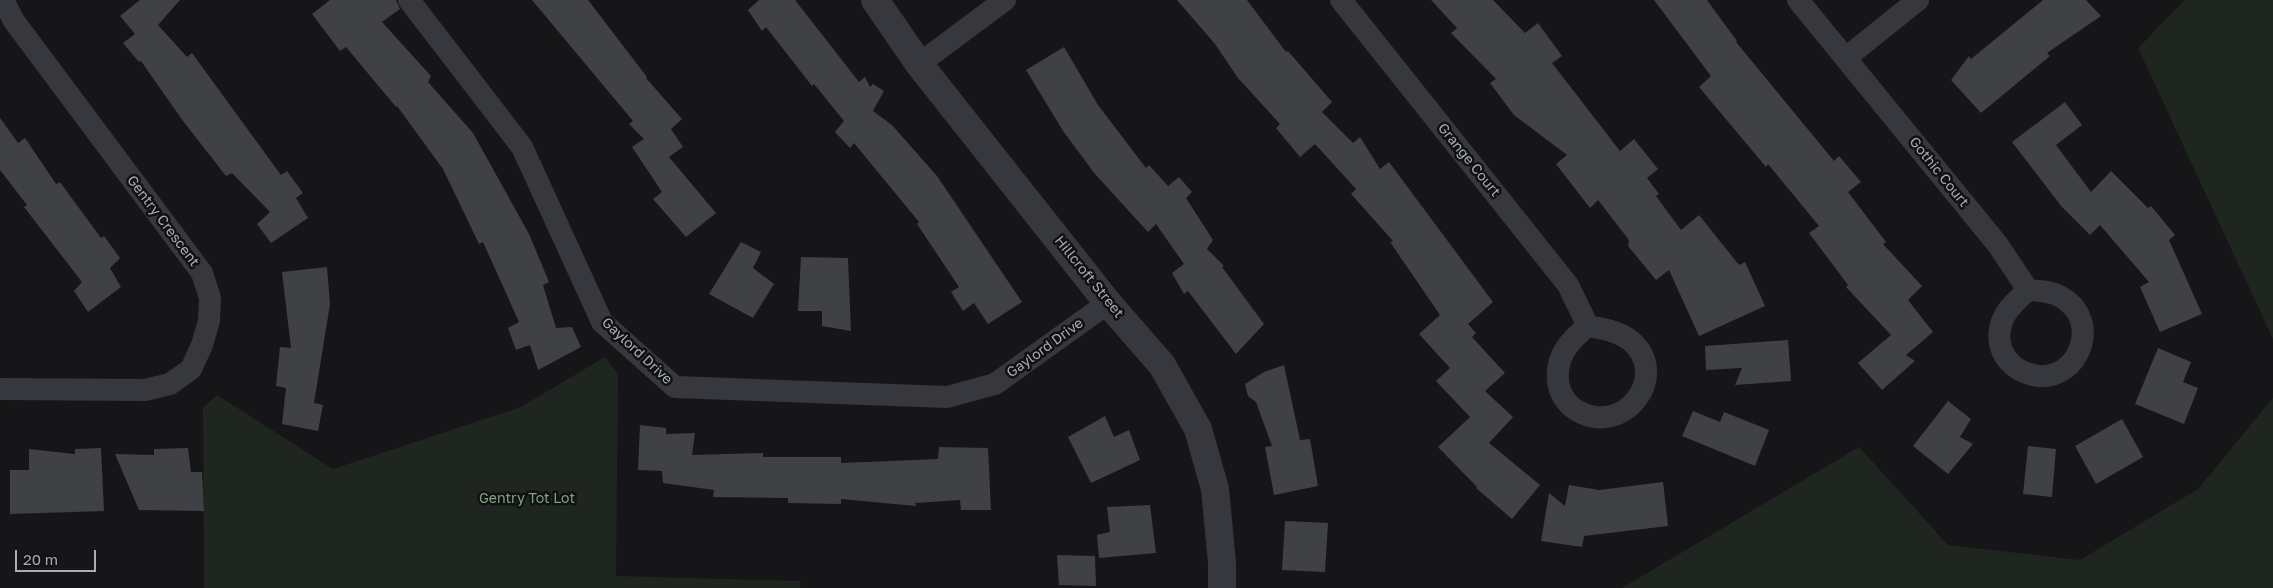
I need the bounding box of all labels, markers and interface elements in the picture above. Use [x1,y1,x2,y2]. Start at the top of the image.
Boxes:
street label: Grange Court [1434,120,1504,200]
street label: Gothic Court [1906,134,1972,210]
street label: Gentry Crescent [123,172,203,270]
street label: Hillcroft Street [1051,233,1127,321]
street label: Gaylord Drive [598,314,676,388]
street label: Gaylord Drive [1004,315,1086,381]
park label: Gentry Tot Lot [479,491,575,507]
scale bar [18,540,99,572]
text: 20 m [23,550,58,568]

